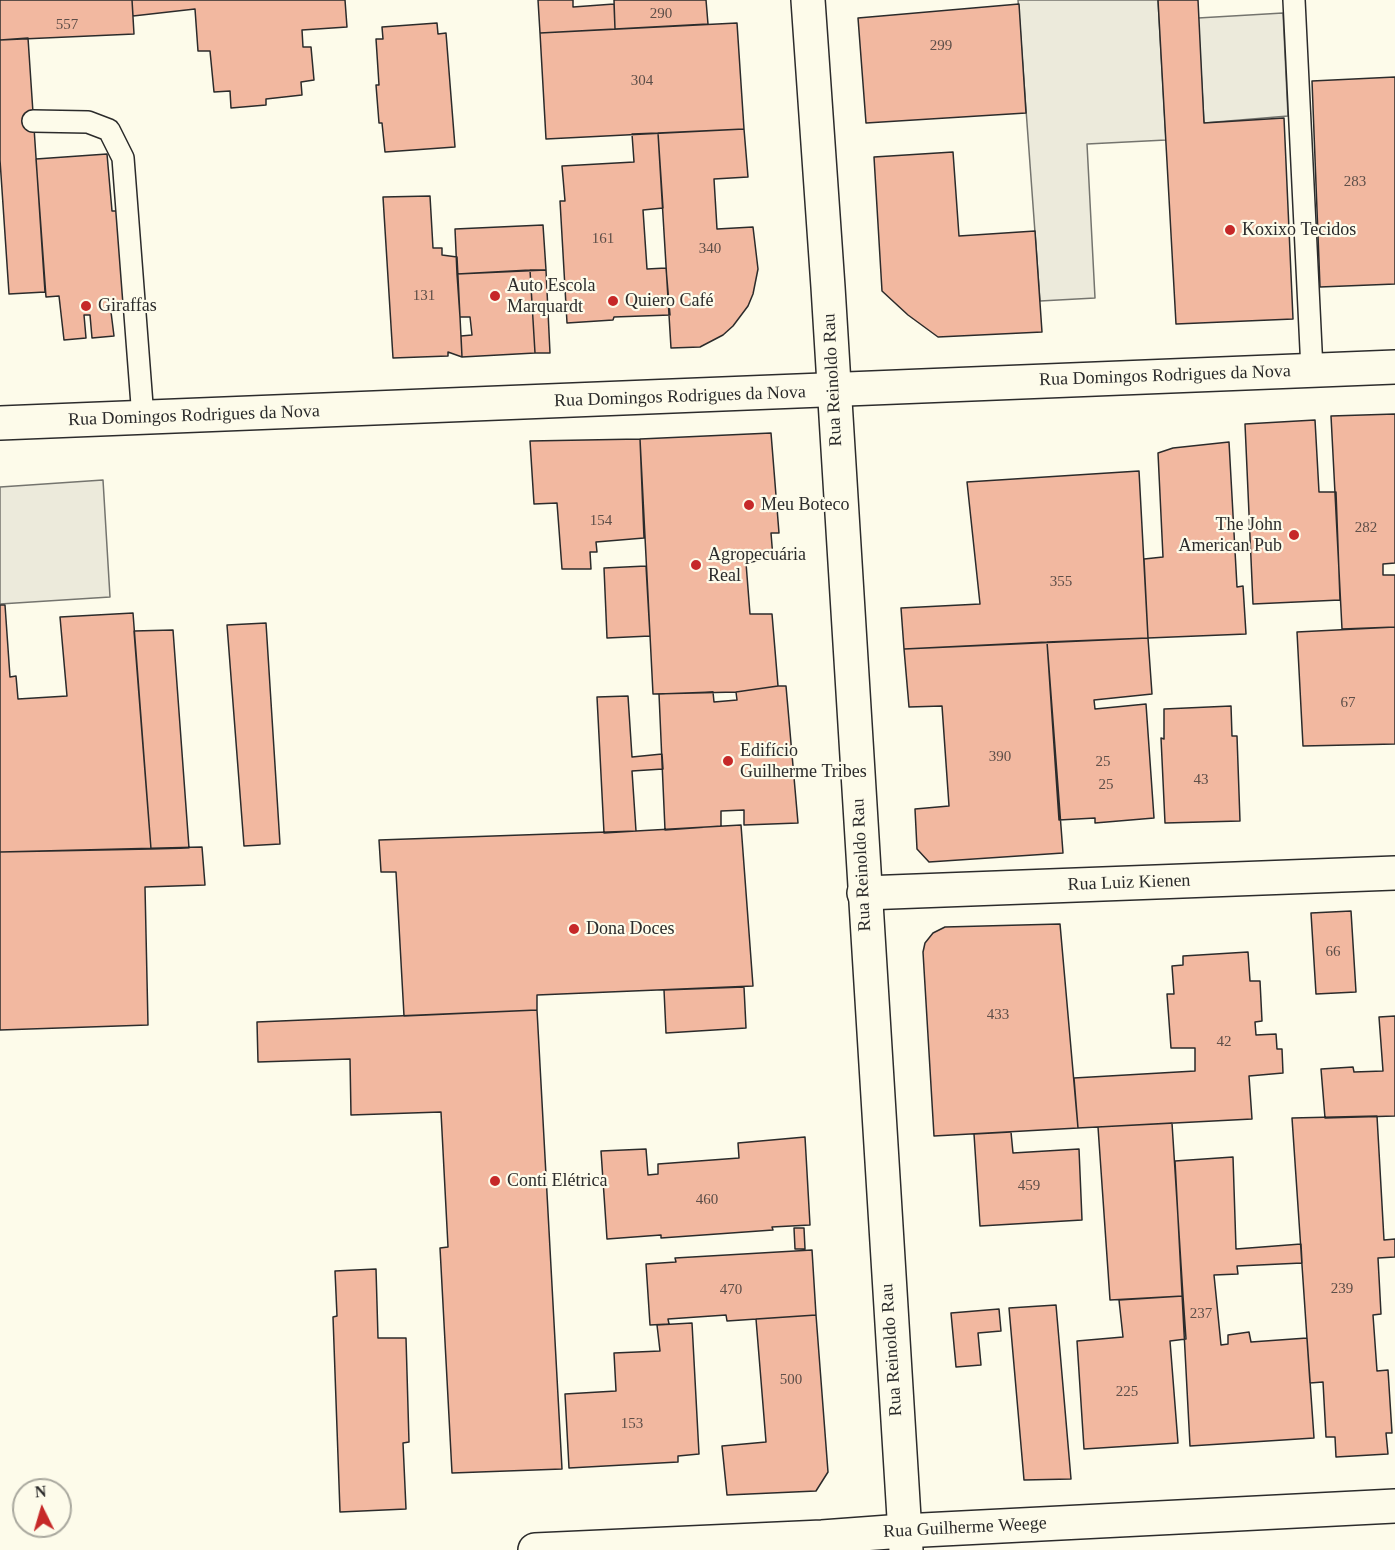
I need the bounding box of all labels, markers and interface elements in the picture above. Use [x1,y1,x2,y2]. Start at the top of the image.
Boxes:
house number: 290 [650,5,672,23]
house number: 557 [56,16,78,34]
house number: 299 [930,37,952,55]
house number: 304 [631,72,653,90]
house number: 283 [1344,173,1366,191]
place label: Koxixo Tecidos [1242,219,1356,241]
marker: Koxixo Tecidos [1223,223,1237,237]
house number: 161 [592,230,614,248]
house number: 340 [699,240,721,258]
place label: Auto Escola Marquardt [507,275,595,318]
house number: 131 [413,287,435,305]
marker: Auto Escola Marquardt [488,289,502,303]
place label: Quiero Café [625,290,713,312]
marker: Quiero Café [606,294,620,308]
place label: Giraffas [98,295,157,317]
marker: Giraffas [79,299,93,313]
street label: Rua Reinoldo Rau [819,313,847,447]
street label: Rua Domingos Rodrigues da Nova [1039,361,1291,391]
street label: Rua Domingos Rodrigues da Nova [554,382,806,412]
street label: Rua Domingos Rodrigues da Nova [68,401,320,431]
place label: Meu Boteco [761,494,849,516]
marker: Meu Boteco [742,498,756,512]
house number: 154 [590,512,612,530]
place label: The John American Pub [1179,514,1282,556]
house number: 282 [1355,519,1377,537]
marker: The John American Pub [1287,528,1301,542]
place label: Agropecuária Real [708,544,806,586]
marker: Agropecuária Real [689,558,703,572]
house number: 355 [1050,573,1072,591]
house number: 67 [1340,694,1356,712]
place label: Edifício Guilherme Tribes [740,740,867,783]
house number: 390 [989,748,1011,766]
house number: 25 [1096,753,1110,771]
marker: Edifício Guilherme Tribes [721,754,735,768]
house number: 43 [1194,771,1208,789]
house number: 25 [1098,776,1114,794]
street label: Rua Reinoldo Rau [848,798,876,932]
street label: Rua Luiz Kienen [1067,870,1191,896]
place label: Dona Doces [586,918,674,940]
marker: Dona Doces [567,922,581,936]
house number: 66 [1326,943,1340,961]
house number: 433 [987,1006,1009,1024]
house number: 42 [1216,1033,1232,1051]
place label: Conti Elétrica [507,1170,607,1192]
marker: Conti Elétrica [488,1174,502,1188]
house number: 459 [1018,1177,1040,1195]
house number: 460 [696,1191,718,1209]
house number: 239 [1331,1280,1353,1298]
house number: 470 [720,1281,742,1299]
street label: Rua Reinoldo Rau [877,1283,907,1417]
house number: 237 [1190,1305,1212,1323]
house number: 500 [780,1371,802,1389]
house number: 225 [1116,1383,1138,1401]
house number: 153 [621,1415,643,1433]
north arrow [12,1478,72,1538]
text: N [34,1483,47,1501]
street label: Rua Guilherme Weege [883,1513,1047,1543]

